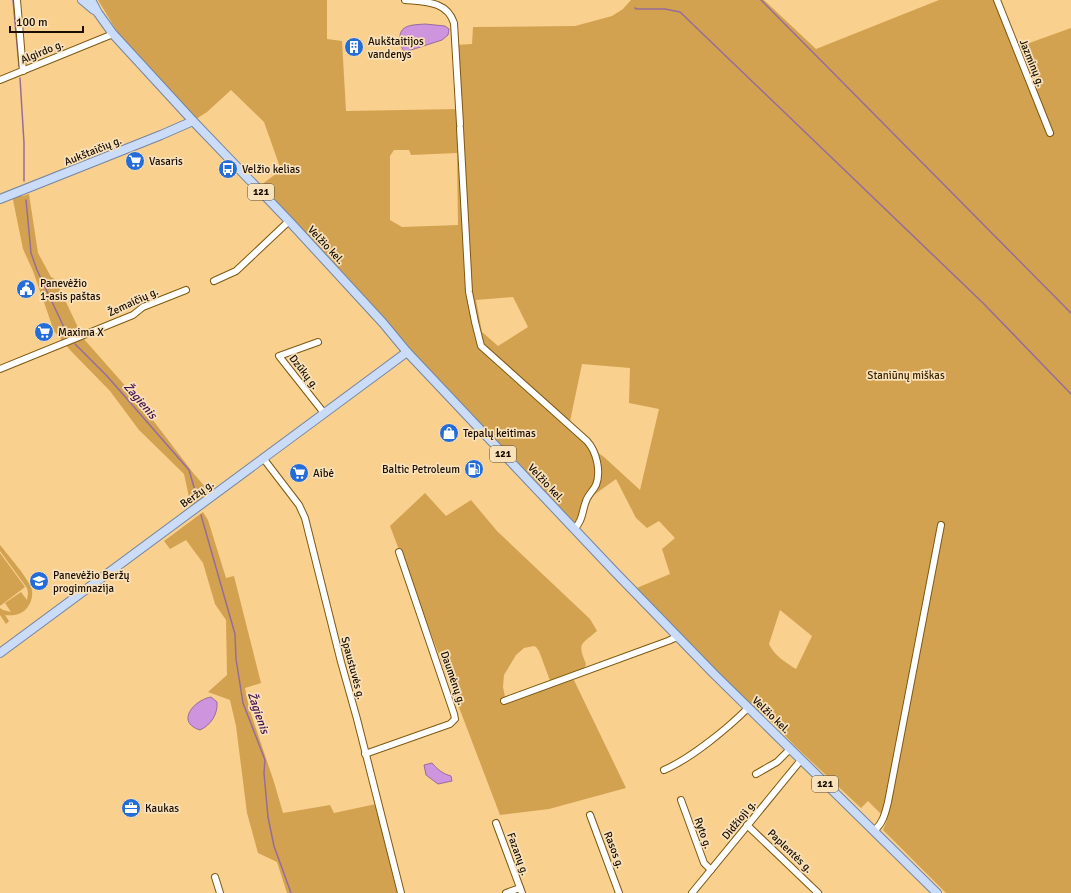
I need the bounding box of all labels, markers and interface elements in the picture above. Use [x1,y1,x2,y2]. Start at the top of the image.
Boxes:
scale bar [10,8,83,34]
text: 100 m [16,15,48,30]
place label: Aukštaitijos vandenys [368,35,424,61]
building icon: Aukštaitijos vandenys [343,36,365,58]
street label: Algirdo g. [19,37,65,66]
street label: Jazminų g. [1017,37,1047,89]
street label: Aukštaičių g. [62,134,124,168]
supermarket icon: Vasaris [124,150,146,172]
place label: Vasaris [149,155,183,168]
bus stop icon: Velžio kelias [217,158,239,180]
place label: Velžio kelias [242,163,300,176]
road number: 121 [248,184,274,200]
street label: Velžio kel. [305,223,347,267]
place label: Panevėžio 1-asis paštas [40,277,101,303]
public building icon: Panevėžio 1-asis paštas [15,278,37,300]
street label: Žemaičių g. [105,284,160,319]
supermarket icon: Maxima X [33,321,55,343]
place label: Maxima X [58,326,104,339]
street label: Dzūkų g. [286,352,322,392]
park label: Staniūnų miškas [867,369,945,382]
water label: Žagienis [120,380,161,424]
shop icon: Tepalų keitimas [438,422,460,444]
place label: Tepalų keitimas [463,427,536,440]
road number: 121 [490,446,516,462]
fuel station icon: Baltic Petroleum [463,458,485,480]
street label: Velžio kel. [525,461,567,505]
supermarket icon: Aibė [288,462,310,484]
place label: Baltic Petroleum [382,463,460,476]
place label: Aibė [313,467,334,480]
street label: Beržų g. [178,477,216,511]
place label: Panevėžio Beržų progimnazija [53,569,130,595]
school or university icon: Panevėžio Beržų progimnazija [28,570,50,592]
street label: Spaustuvės g. [338,635,368,701]
street label: Daumėnų g. [438,649,468,707]
water label: Žagienis [244,690,273,738]
street label: Velžio kel. [749,694,793,736]
road number: 121 [812,776,838,792]
office icon: Kaukas [120,797,142,819]
street label: Didžioji g. [719,798,759,842]
place label: Kaukas [145,802,179,815]
street label: Ryto g. [691,816,715,851]
street label: Paplentės g. [765,826,815,876]
street label: Rasos g. [601,830,627,870]
street label: Fazanų g. [504,831,532,877]

